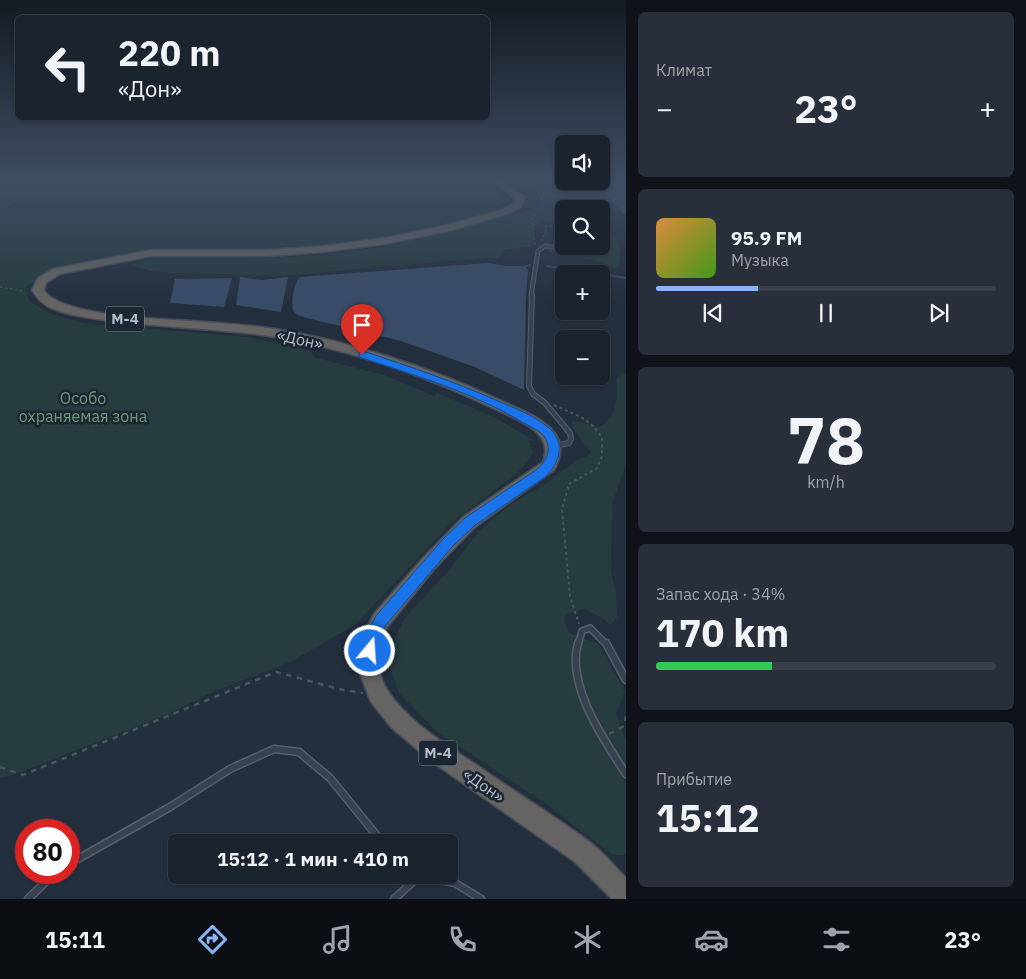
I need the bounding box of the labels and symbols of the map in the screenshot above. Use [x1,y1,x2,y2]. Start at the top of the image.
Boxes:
pin [341,304,383,355]
road number: М-4 [106,306,144,332]
street label: «Дон» [275,324,325,354]
park label: Особо охраняемая зона [19,388,148,426]
position arrow [343,624,395,676]
road number: М-4 [419,740,457,766]
street label: «Дон» [459,764,509,806]
speed limit sign: 80 [15,819,80,884]

